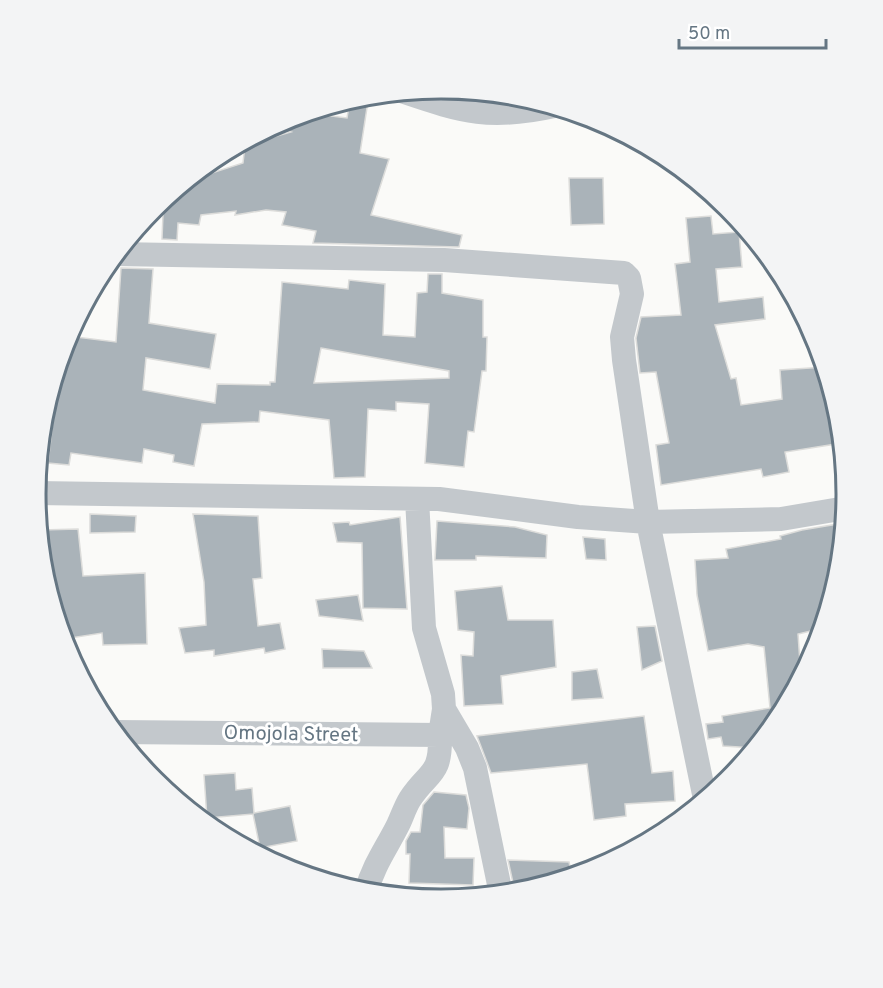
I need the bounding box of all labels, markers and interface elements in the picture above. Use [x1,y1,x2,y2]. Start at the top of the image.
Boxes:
scale bar [679,12,826,50]
text: 50 m [688,23,730,46]
street label: Omojola Street [223,721,359,749]

